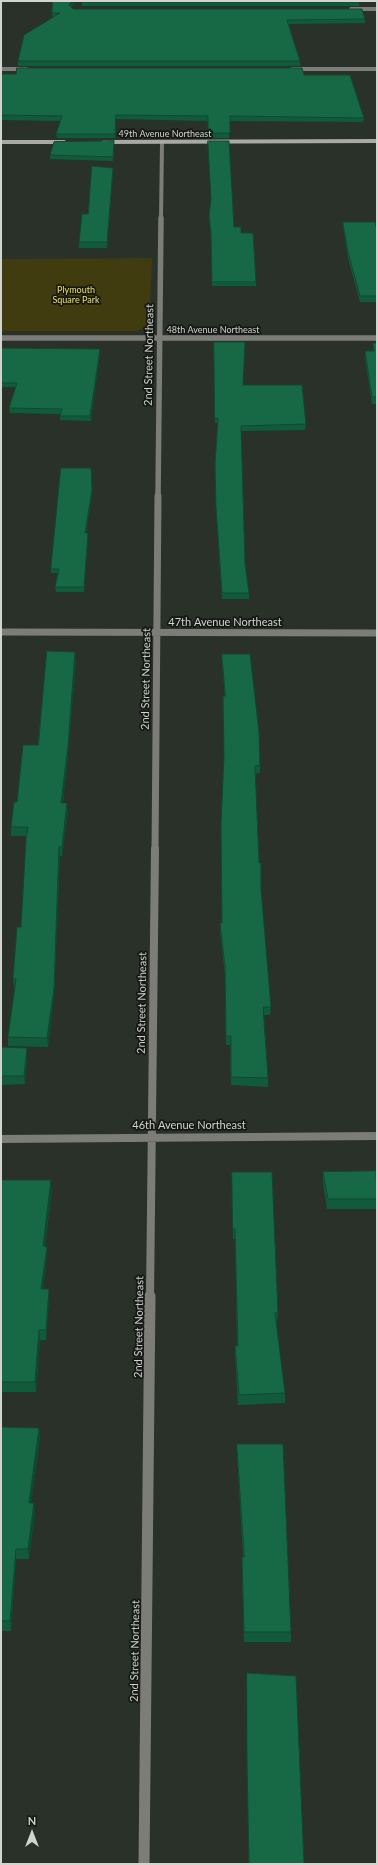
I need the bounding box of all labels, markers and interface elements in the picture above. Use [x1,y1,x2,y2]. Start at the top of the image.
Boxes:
street label: 49th Avenue Northeast [119,129,211,139]
park label: Plymouth Square Park [52,285,100,306]
street label: 2nd Street Northeast [142,304,156,406]
street label: 48th Avenue Northeast [167,325,259,335]
street label: 47th Avenue Northeast [168,615,282,629]
street label: 2nd Street Northeast [139,628,153,730]
street label: 2nd Street Northeast [135,952,149,1054]
street label: 46th Avenue Northeast [132,1118,246,1132]
street label: 2nd Street Northeast [132,1276,146,1378]
street label: 2nd Street Northeast [128,1600,142,1702]
north arrow [12,1813,52,1853]
text: N [28,1814,36,1827]

